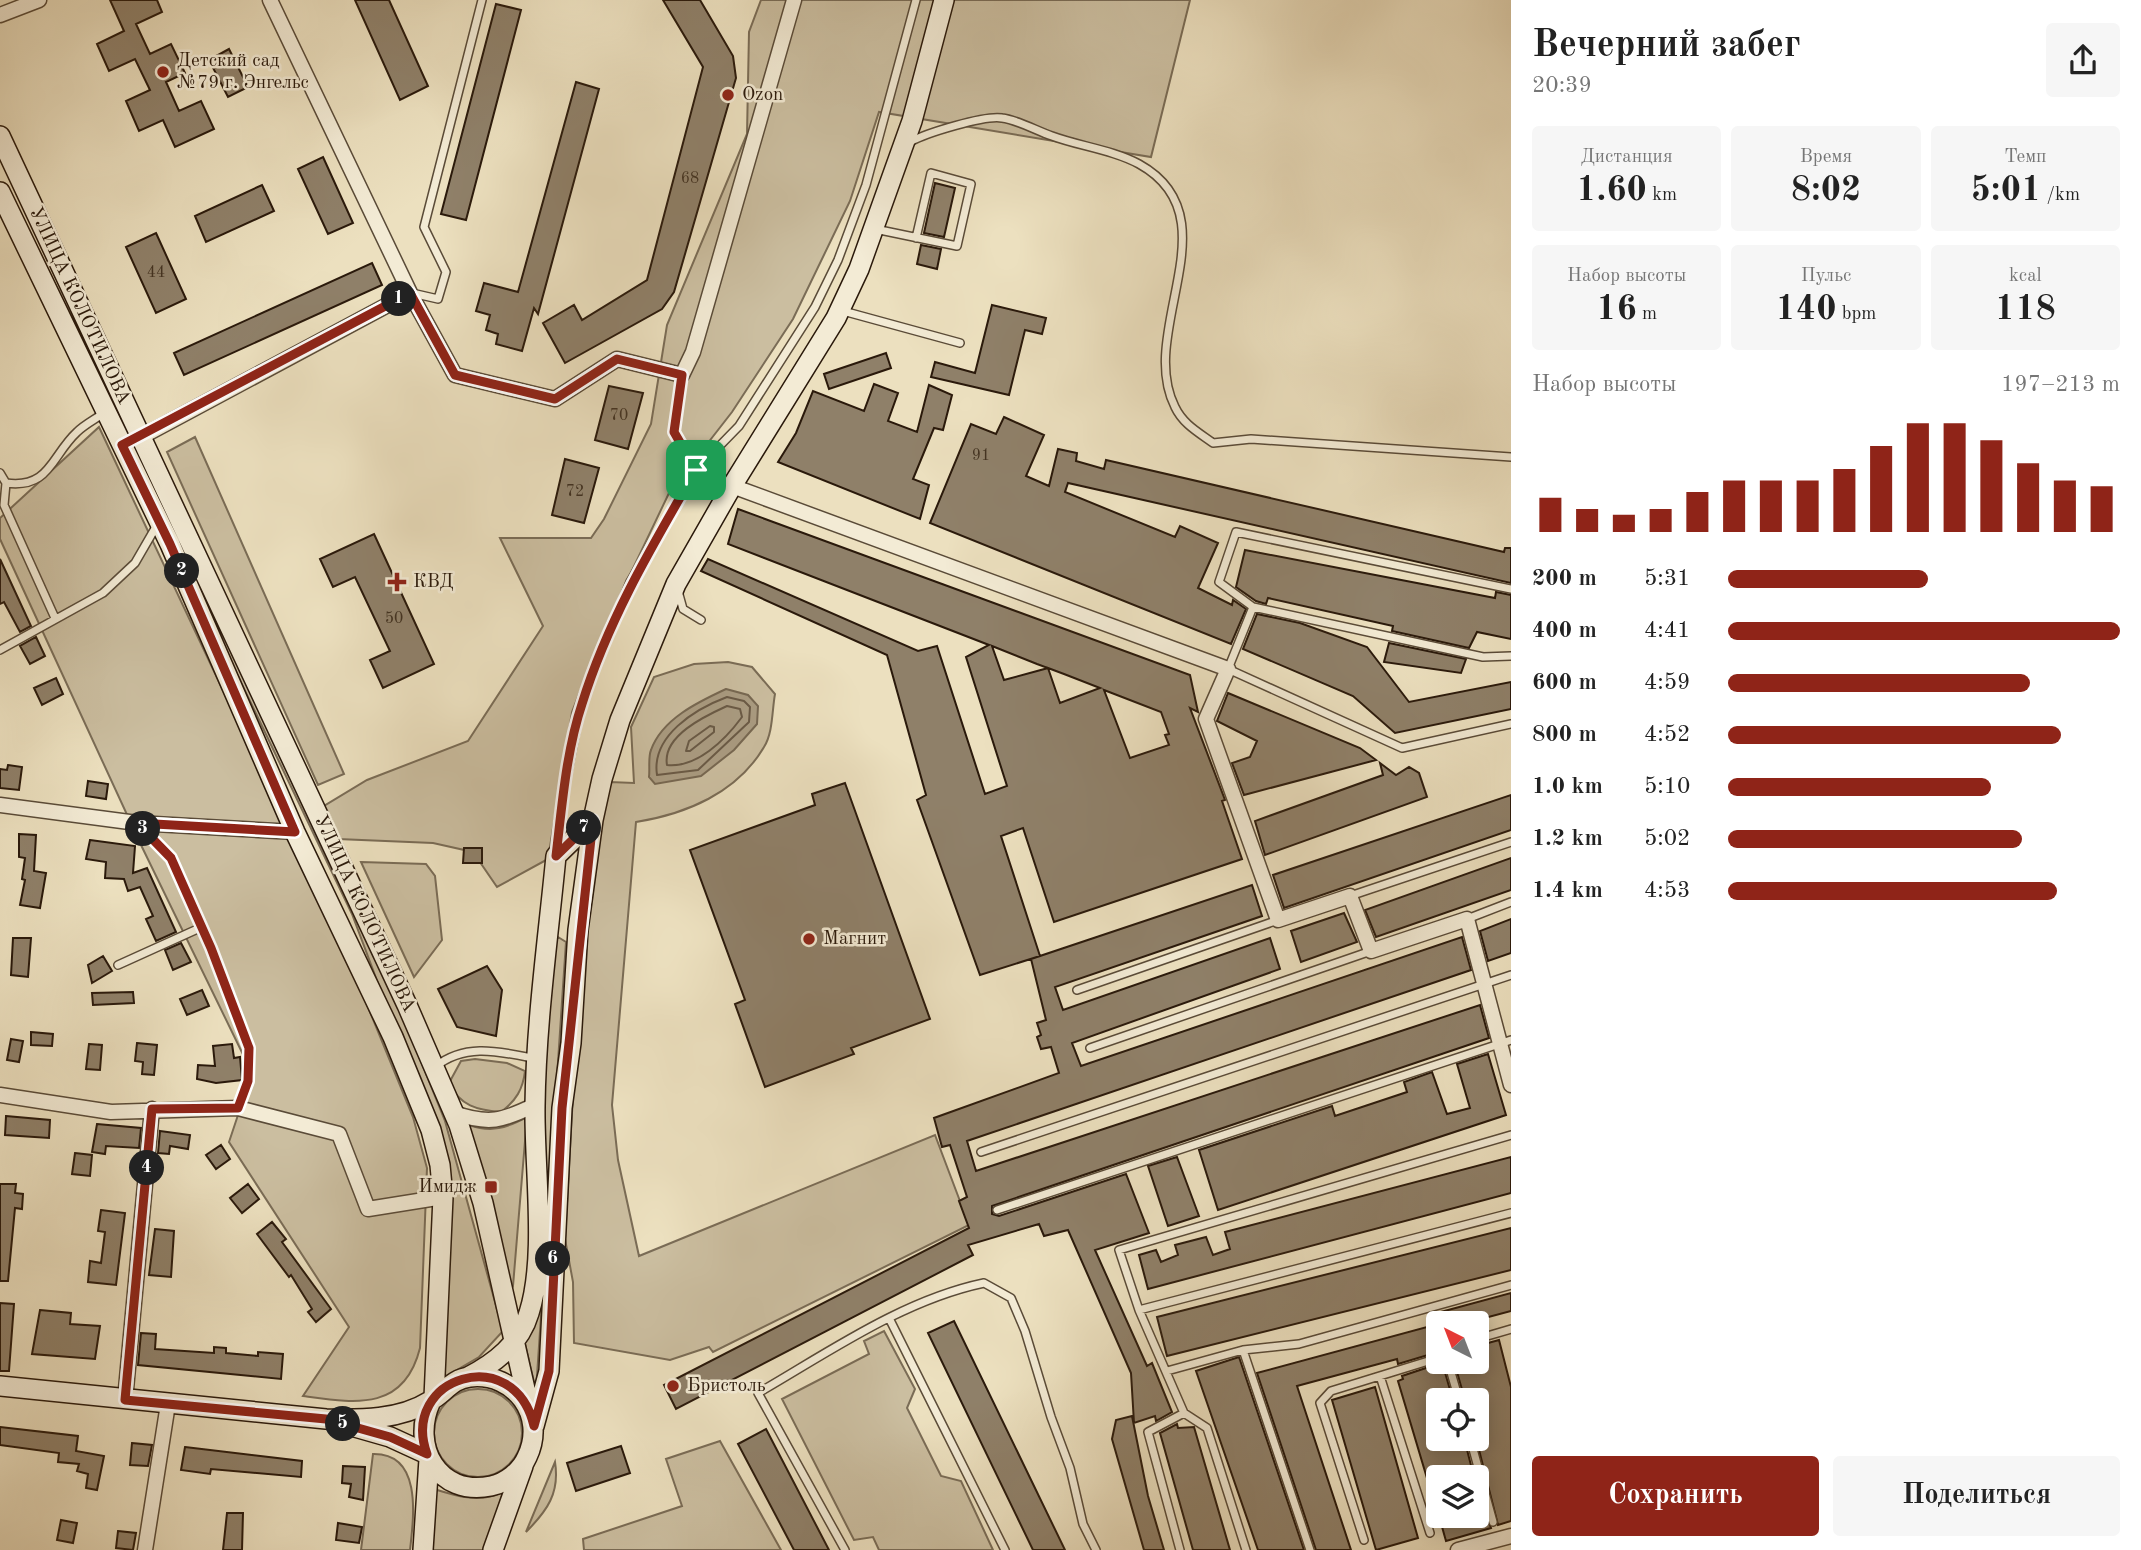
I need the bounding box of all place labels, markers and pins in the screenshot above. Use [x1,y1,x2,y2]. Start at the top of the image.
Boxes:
place label: Детский сад №79 г. Энгельс [177,52,309,93]
marker: Детский сад №79 г. Энгельс [155,64,171,80]
place label: Ozon [742,86,783,105]
marker: Ozon [720,87,736,103]
pin: 1 [382,282,416,316]
pin [666,440,726,500]
pin: 2 [164,554,200,588]
marker: КВД [387,572,407,592]
place label: КВД [413,573,454,592]
pin: 7 [566,810,602,846]
pin: 3 [125,812,160,846]
place label: Магнит [823,930,886,949]
marker: Магнит [801,931,817,947]
pin: 4 [130,1150,164,1186]
place label: Имидж [418,1178,477,1197]
marker: Имидж [483,1179,499,1195]
pin: 6 [536,1242,570,1276]
place label: Бристоль [687,1377,766,1396]
marker: Бристоль [665,1378,681,1394]
pin: 5 [326,1406,360,1442]

